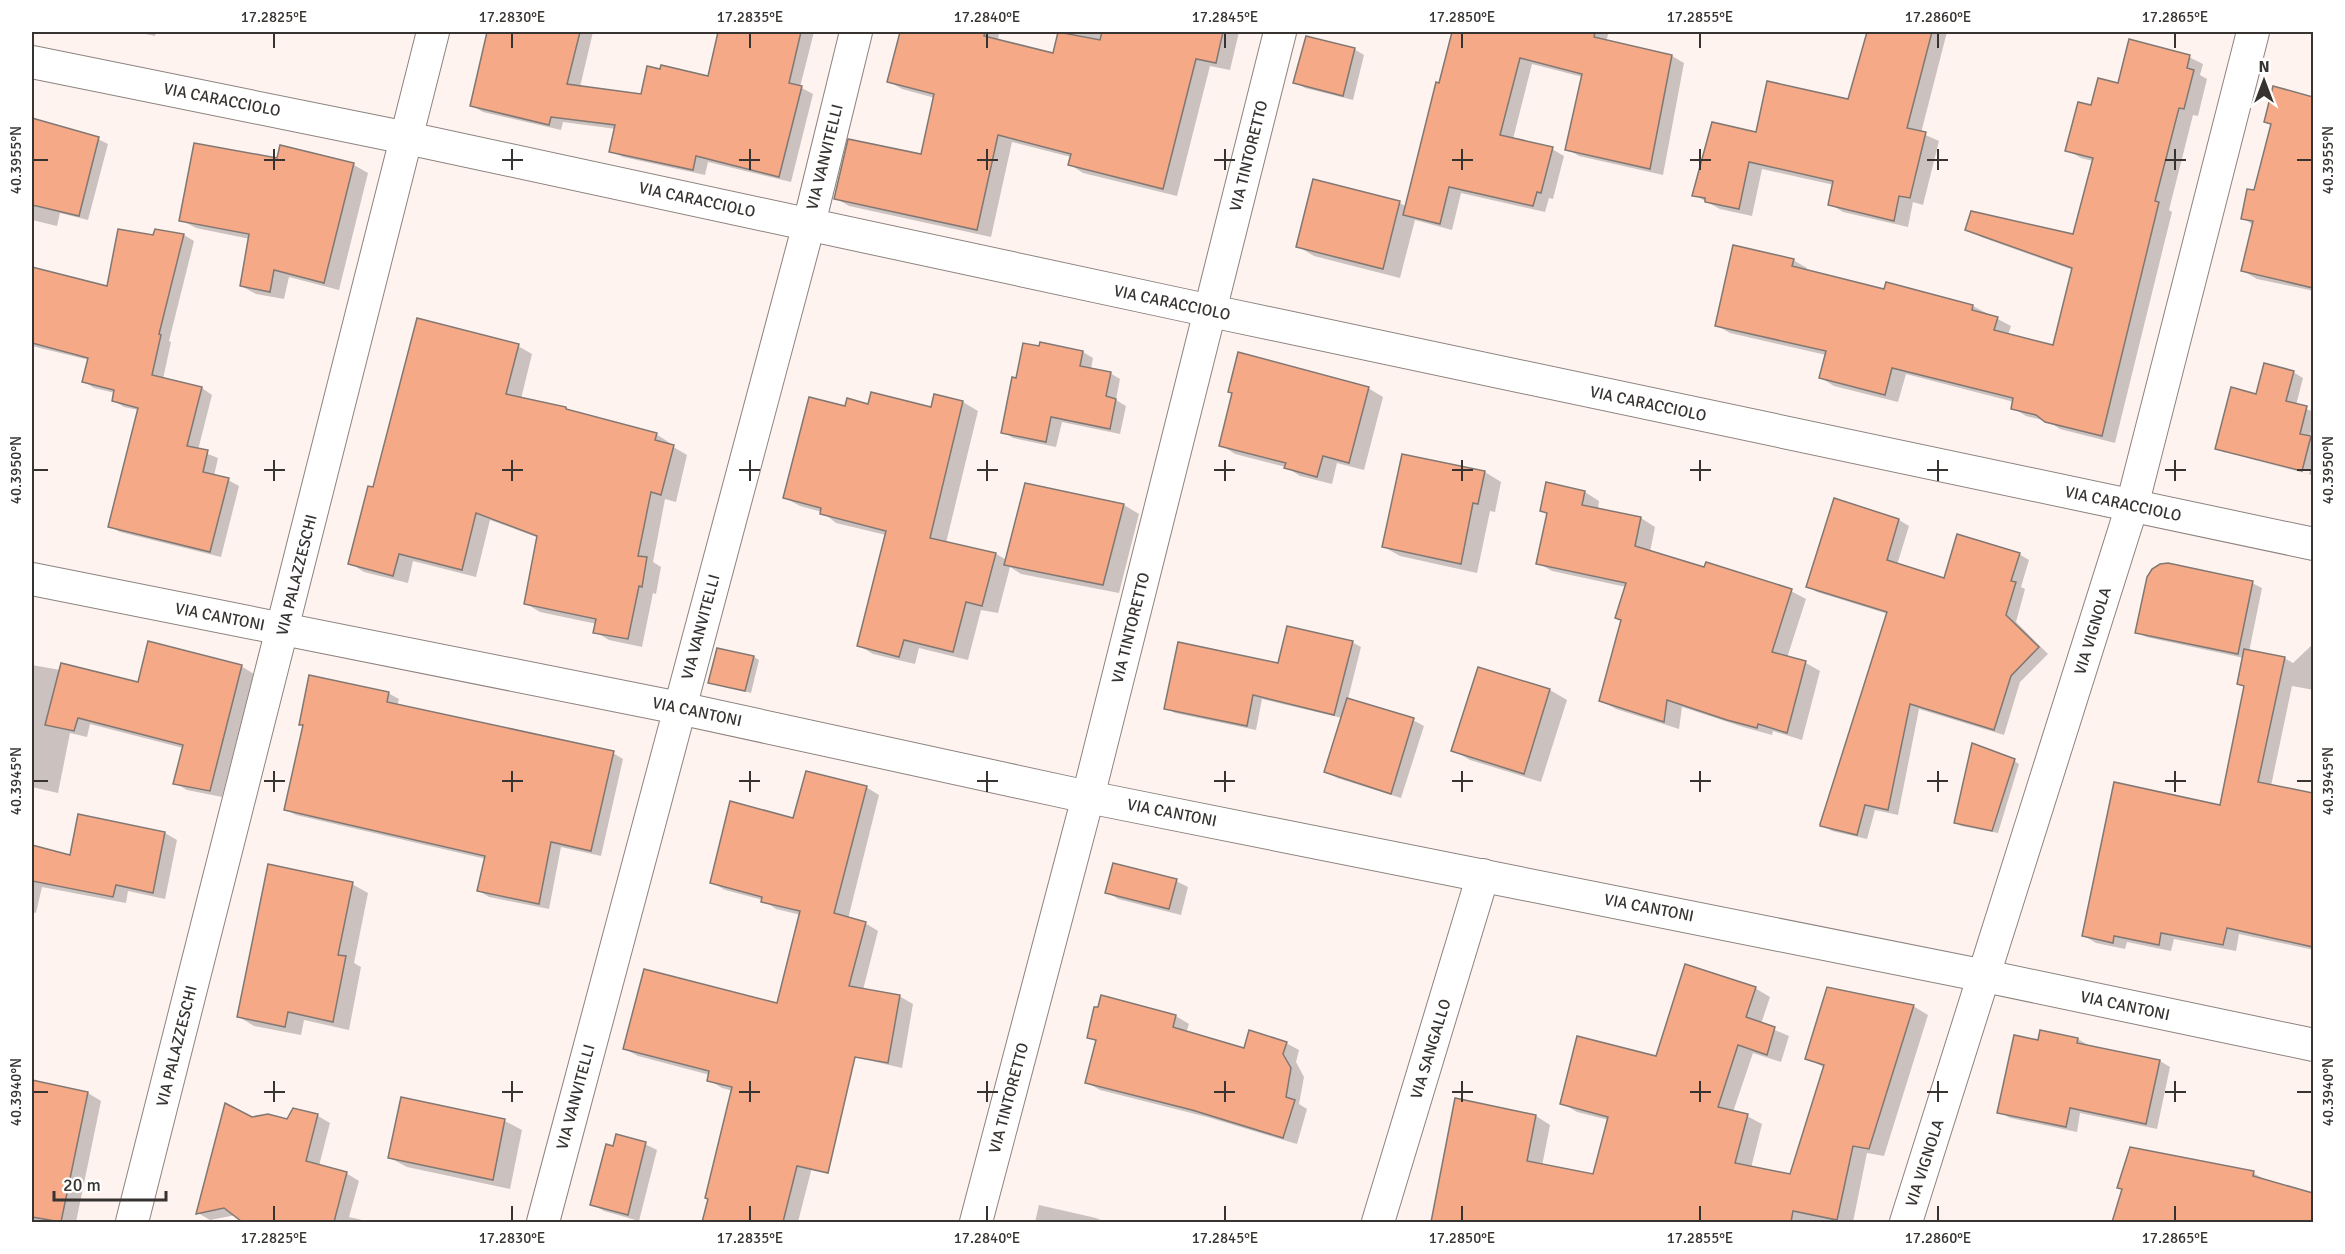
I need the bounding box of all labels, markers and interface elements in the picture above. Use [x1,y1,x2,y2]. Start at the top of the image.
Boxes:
text: 17.2825°E [241,8,307,26]
text: 17.2830°E [479,8,545,26]
text: 17.2835°E [717,8,783,26]
text: 17.2840°E [954,8,1020,26]
text: 17.2845°E [1192,8,1258,26]
text: 17.2850°E [1429,8,1495,26]
text: 17.2855°E [1667,8,1733,26]
text: 17.2860°E [1905,8,1971,26]
text: 17.2865°E [2142,8,2208,26]
north arrow [2234,51,2294,111]
text: N [2258,57,2270,77]
street label: VIA CARACCIOLO [162,79,282,121]
street label: VIA TINTORETTO [1226,98,1272,214]
street label: VIA VANVITELLI [802,102,848,212]
text: 40.3955°N [7,126,25,194]
text: 40.3955°N [2319,126,2337,194]
street label: VIA CARACCIOLO [637,178,757,222]
street label: VIA CARACCIOLO [1112,281,1232,325]
street label: VIA CARACCIOLO [1588,382,1708,426]
text: 40.3950°N [7,436,25,504]
text: 40.3950°N [2319,436,2337,504]
street label: VIA CARACCIOLO [2063,482,2183,526]
street label: VIA PALAZZESCHI [272,512,322,638]
street label: VIA TINTORETTO [1108,570,1154,686]
street label: VIA VANVITELLI [677,572,725,682]
street label: VIA VIGNOLA [2070,584,2116,677]
street label: VIA CANTONI [173,598,267,636]
street label: VIA CANTONI [650,693,744,731]
text: 40.3945°N [7,747,25,815]
text: 40.3945°N [2319,747,2337,815]
street label: VIA CANTONI [1125,794,1219,832]
street label: VIA CANTONI [1602,889,1696,927]
street label: VIA PALAZZESCHI [152,983,202,1109]
street label: VIA CANTONI [2078,987,2172,1025]
street label: VIA SANGALLO [1406,997,1456,1101]
street label: VIA TINTORETTO [985,1041,1033,1155]
street label: VIA VANVITELLI [552,1042,600,1152]
text: 40.3940°N [7,1058,25,1126]
text: 40.3940°N [2319,1058,2337,1126]
street label: VIA VIGNOLA [1901,1117,1949,1209]
scale bar [54,1164,166,1202]
text: 20 m [63,1174,101,1196]
text: 17.2825°E [241,1229,307,1247]
text: 17.2830°E [479,1229,545,1247]
text: 17.2835°E [717,1229,783,1247]
text: 17.2840°E [954,1229,1020,1247]
text: 17.2845°E [1192,1229,1258,1247]
text: 17.2850°E [1429,1229,1495,1247]
text: 17.2855°E [1667,1229,1733,1247]
text: 17.2860°E [1905,1229,1971,1247]
text: 17.2865°E [2142,1229,2208,1247]

